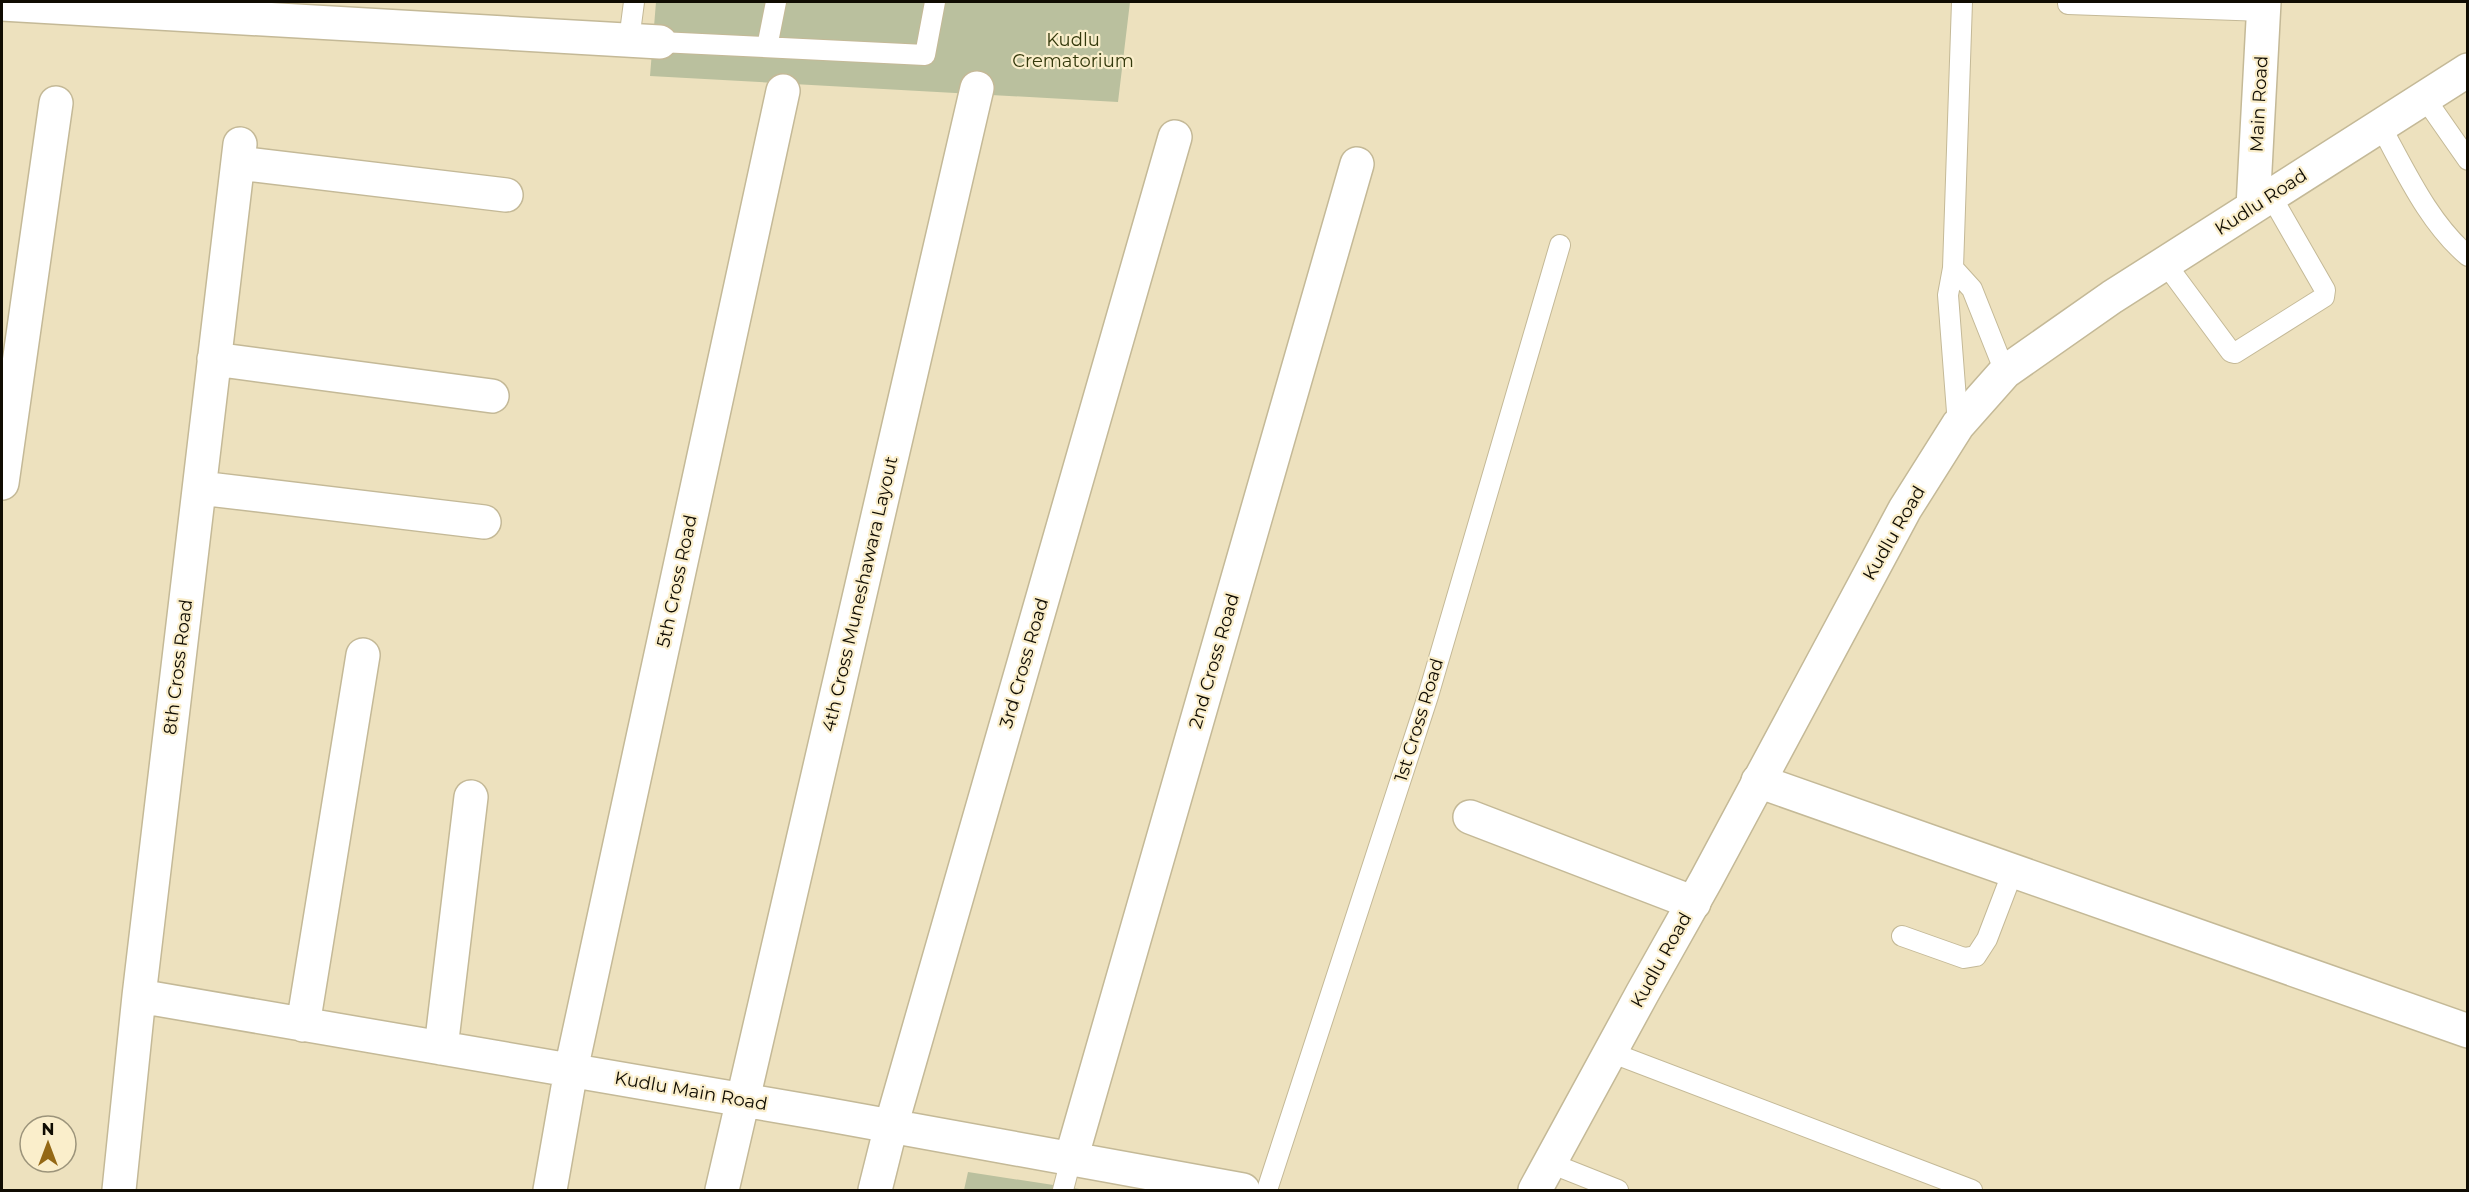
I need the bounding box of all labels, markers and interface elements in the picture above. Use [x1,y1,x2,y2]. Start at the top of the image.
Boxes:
park label: Kudlu Crematorium [1012,29,1134,72]
street label: Main Road [2245,55,2273,153]
street label: Kudlu Road [2211,164,2311,240]
street label: 4th Cross Muneshawara Layout [818,454,902,734]
street label: Kudlu Road [1858,482,1930,584]
street label: 5th Cross Road [652,513,702,649]
street label: 2nd Cross Road [1184,591,1244,731]
street label: 3rd Cross Road [995,595,1053,731]
street label: 8th Cross Road [159,598,197,736]
street label: 1st Cross Road [1390,656,1448,784]
street label: Kudlu Road [1626,909,1696,1011]
street label: Kudlu Main Road [613,1067,769,1115]
north arrow [18,1114,78,1174]
text: N [42,1120,54,1139]

